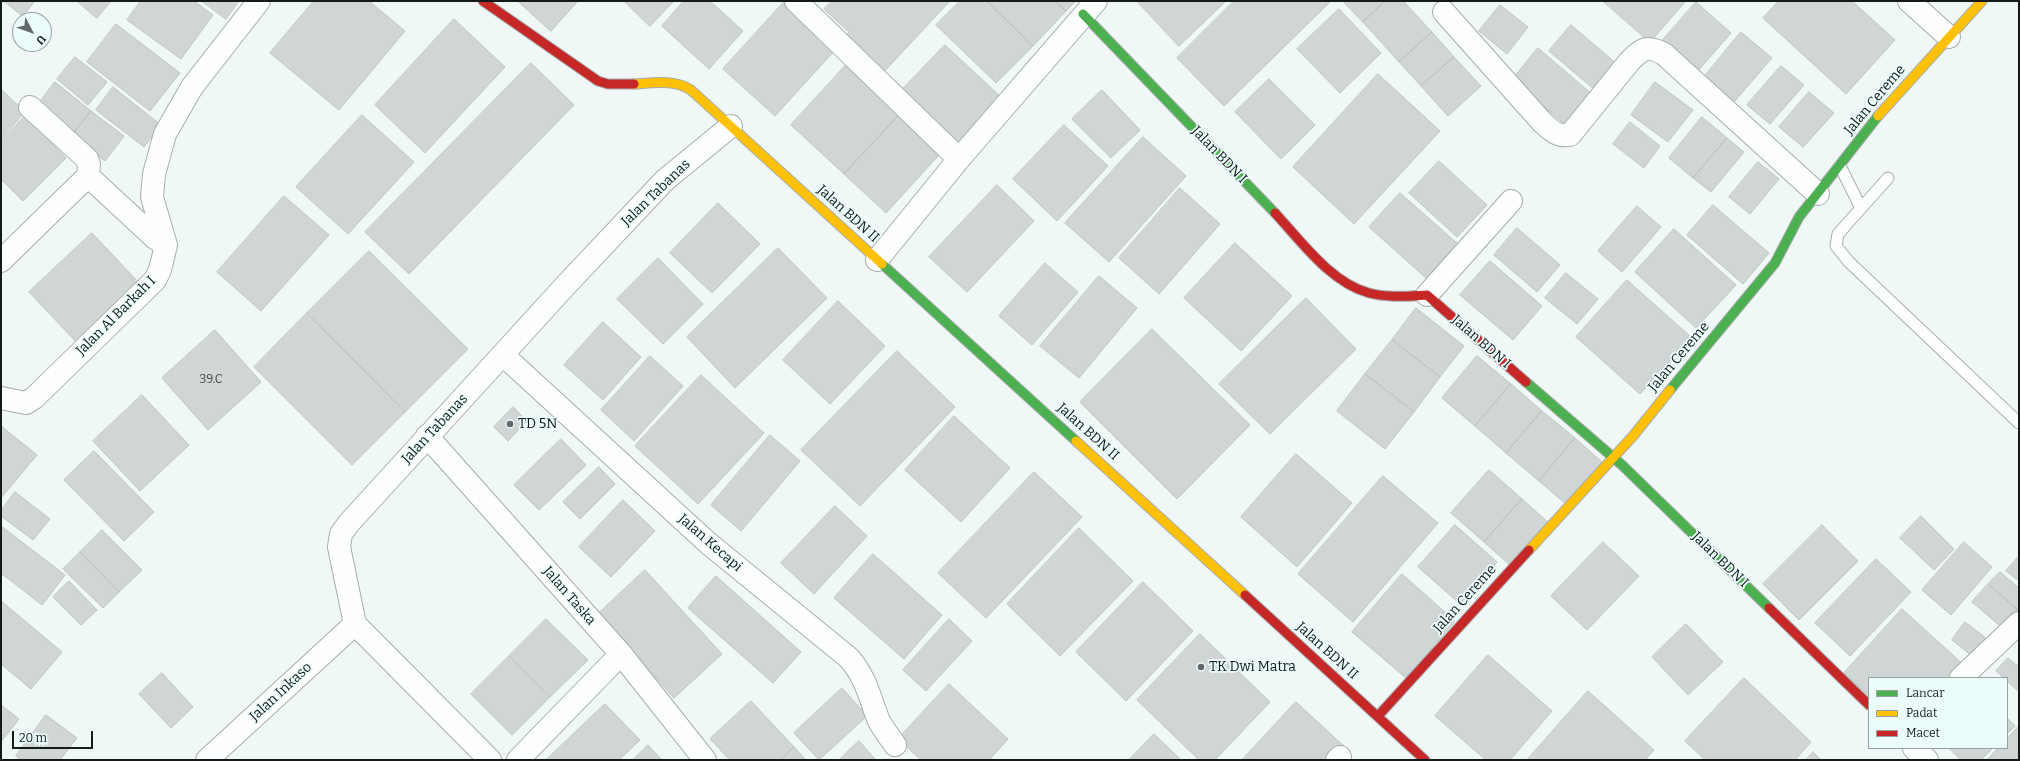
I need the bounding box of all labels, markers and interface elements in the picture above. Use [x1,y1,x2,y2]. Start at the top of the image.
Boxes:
north arrow [12,12,52,52]
text: U [33,32,48,47]
street label: Jalan Cereme [1841,62,1909,138]
street label: Jalan BDN I [1188,123,1250,187]
street label: Jalan Tabanas [618,156,694,230]
street label: Jalan BDN II [814,182,882,246]
street label: Jalan Al Barkah I [73,273,159,359]
street label: Jalan BDN I [1448,312,1514,372]
street label: Jalan Cereme [1645,319,1713,395]
house number: 39.C [199,373,223,387]
street label: Jalan Tabanas [398,391,472,467]
street label: Jalan BDN II [1054,400,1122,464]
place label: TD 5N [518,416,557,432]
marker: TD 5N [505,419,515,429]
street label: Jalan Kecapi [675,511,745,575]
street label: Jalan BDN I [1688,529,1752,591]
street label: Jalan Cereme [1430,561,1500,637]
street label: Jalan Taska [539,563,599,629]
street label: Jalan BDN II [1293,619,1361,683]
street label: Jalan Inkaso [246,659,316,725]
place label: TK Dwi Matra [1209,659,1296,675]
marker: TK Dwi Matra [1196,662,1206,672]
legend [1868,677,2008,749]
text: Lancar [1906,686,1944,700]
text: Padat [1906,706,1937,720]
scale bar [14,723,95,749]
text: Macet [1906,726,1940,740]
text: 20 m [19,731,47,745]

